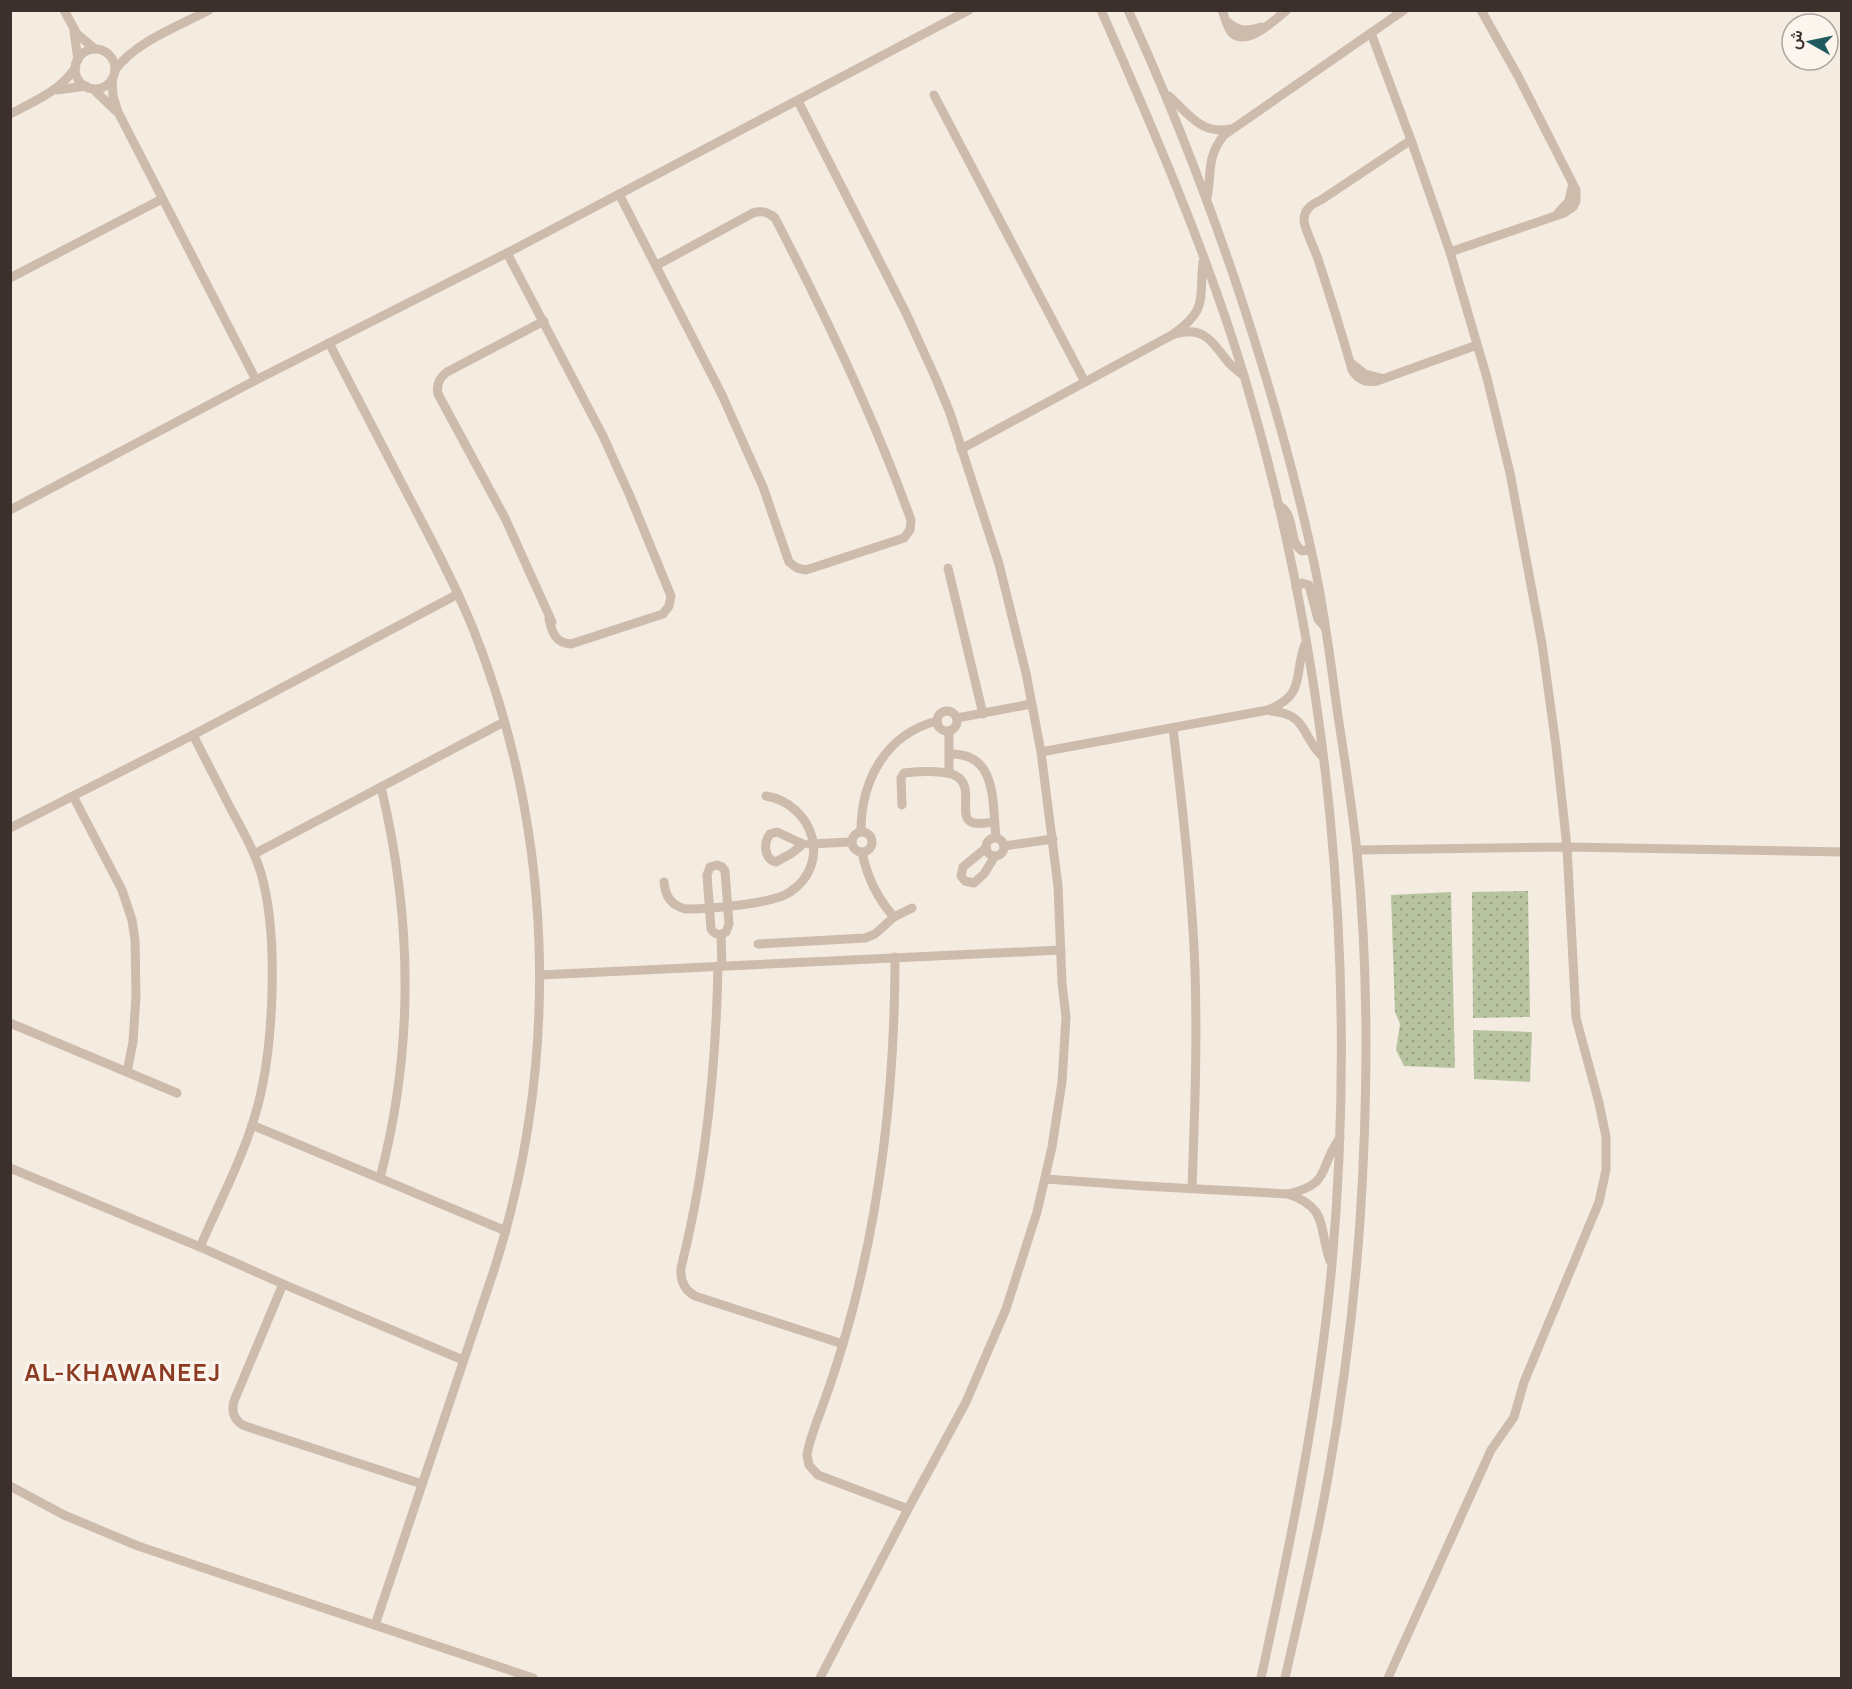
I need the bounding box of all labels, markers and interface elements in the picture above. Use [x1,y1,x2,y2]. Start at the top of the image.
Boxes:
north arrow [1780,12,1840,72]
text: ش [1783,28,1808,51]
district label: AL-KHAWANEEJ [24,1355,222,1388]

